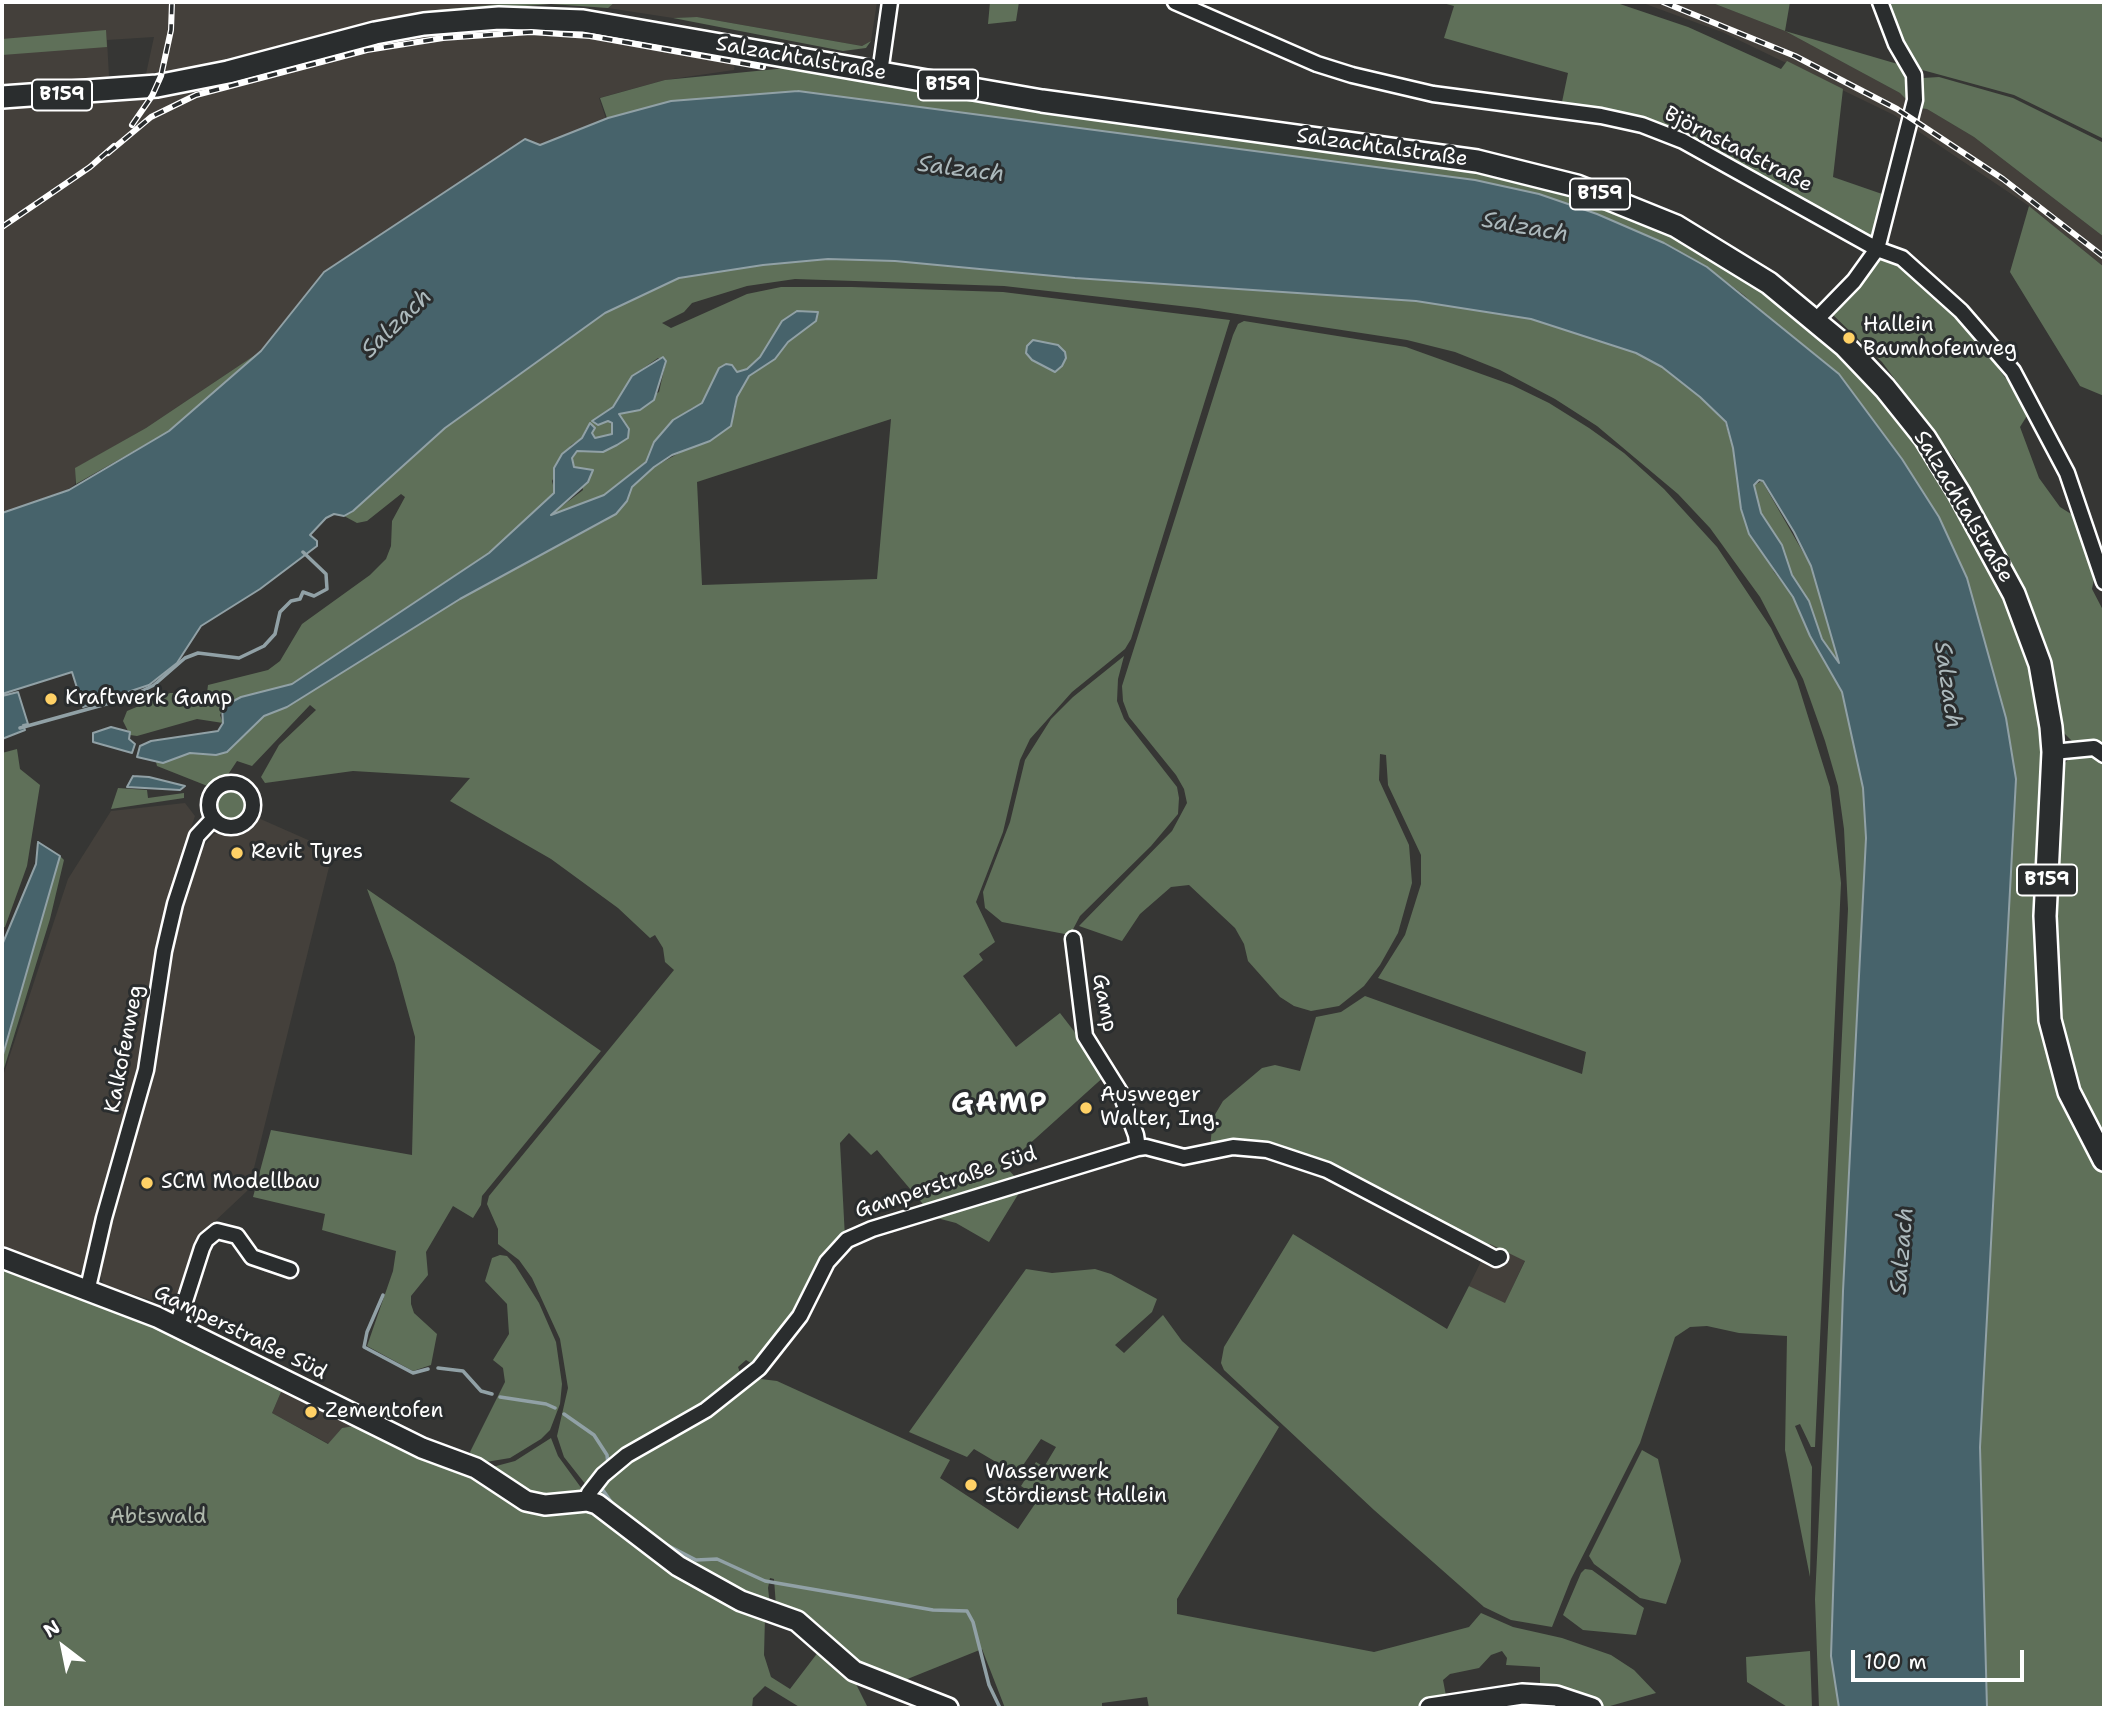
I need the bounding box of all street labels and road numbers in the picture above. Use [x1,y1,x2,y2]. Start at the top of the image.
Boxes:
street label: Salzachtalstraße [714,32,888,86]
road number: B159 [918,69,978,100]
road number: B159 [32,80,92,110]
street label: Björnstadstraße [1659,102,1817,198]
street label: Salzachtalstraße [1295,123,1469,173]
road number: B159 [1570,178,1630,210]
street label: Salzachtalstraße [1908,426,2018,588]
road number: B159 [2017,864,2077,895]
street label: Gamp [1086,972,1122,1034]
street label: Kalkofenweg [100,983,150,1115]
street label: Gamperstraße Süd [852,1142,1040,1224]
street label: Gamperstraße Süd [149,1280,331,1386]

